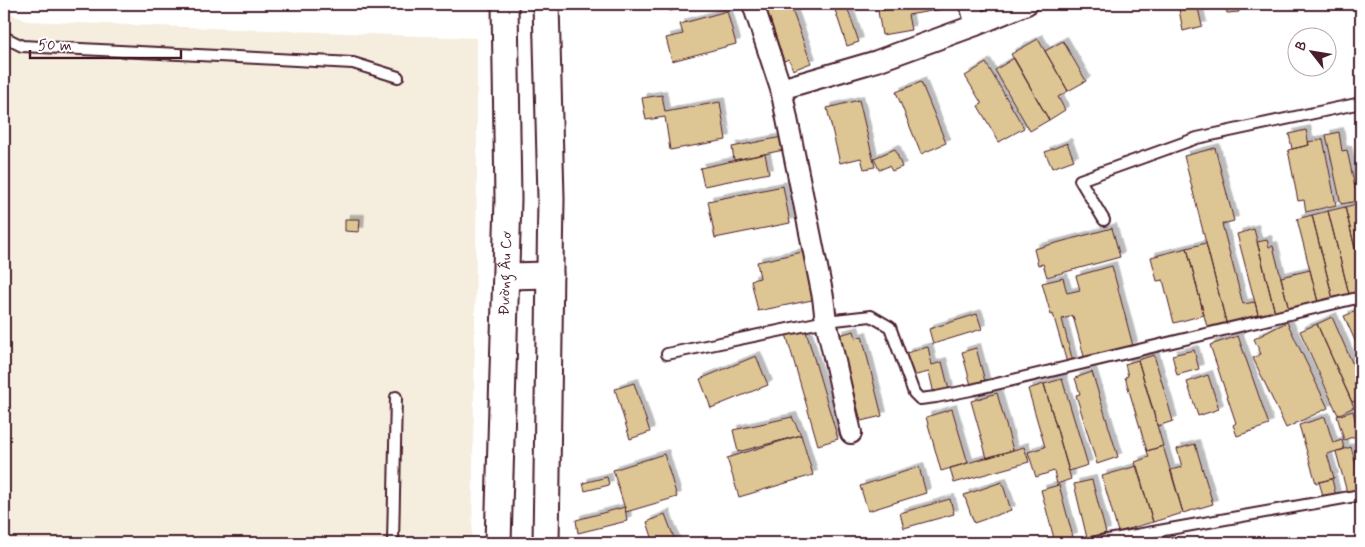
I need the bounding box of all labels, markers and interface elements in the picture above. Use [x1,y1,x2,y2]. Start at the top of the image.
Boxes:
scale bar [30,28,181,60]
north arrow [1288,28,1338,78]
text: 50 m [38,36,72,56]
text: B [1292,37,1312,54]
street label: Đường Âu Cơ [495,230,517,316]

